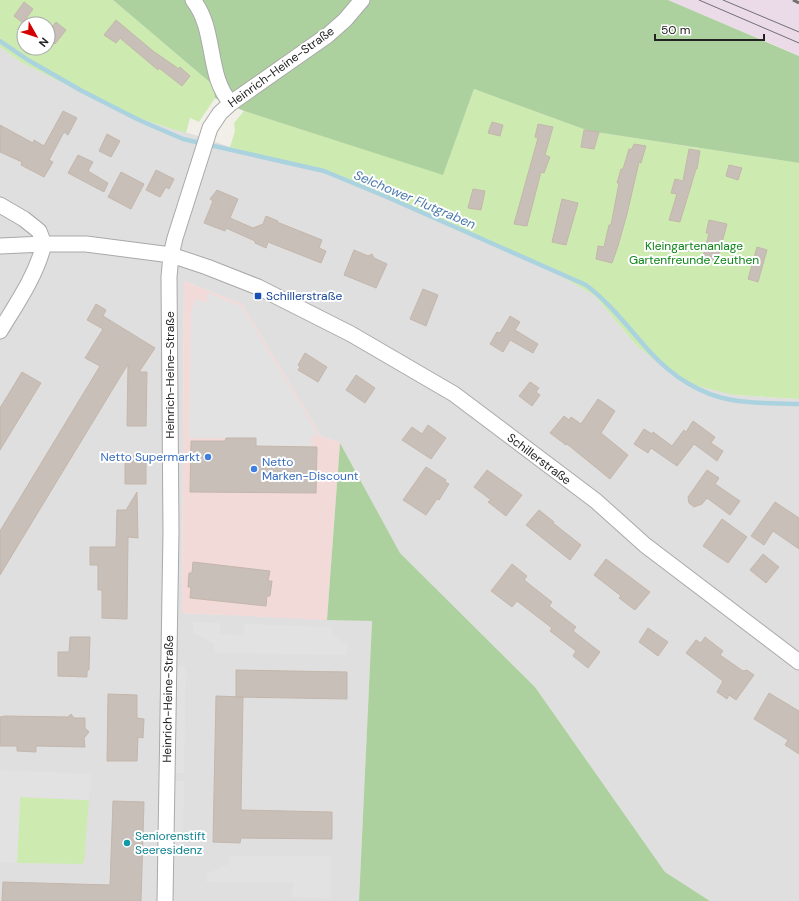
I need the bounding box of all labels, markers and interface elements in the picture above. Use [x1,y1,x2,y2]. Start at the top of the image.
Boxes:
north arrow [16,16,56,56]
scale bar [655,16,764,42]
text: 50 m [661,22,690,38]
street label: Heinrich-Heine-Straße [225,23,337,111]
text: N [36,35,52,50]
water label: Selchower Flutgraben [351,166,478,233]
park label: Kleingartenanlage Gartenfreunde Zeuthen [629,238,759,268]
place label: Schillerstraße [266,288,342,304]
marker: Schillerstraße [253,291,263,301]
street label: Heinrich-Heine-Straße [162,311,178,439]
street label: Schillerstraße [504,430,574,488]
place label: Netto Supermarkt [101,449,200,465]
marker: Netto Supermarkt [203,452,213,462]
place label: Netto Marken-Discount [262,454,359,484]
marker: Netto Marken-Discount [249,464,259,474]
street label: Heinrich-Heine-Straße [159,635,177,763]
place label: Seniorenstift Seeresidenz [135,828,206,858]
marker: Seniorenstift Seeresidenz [122,838,132,848]

